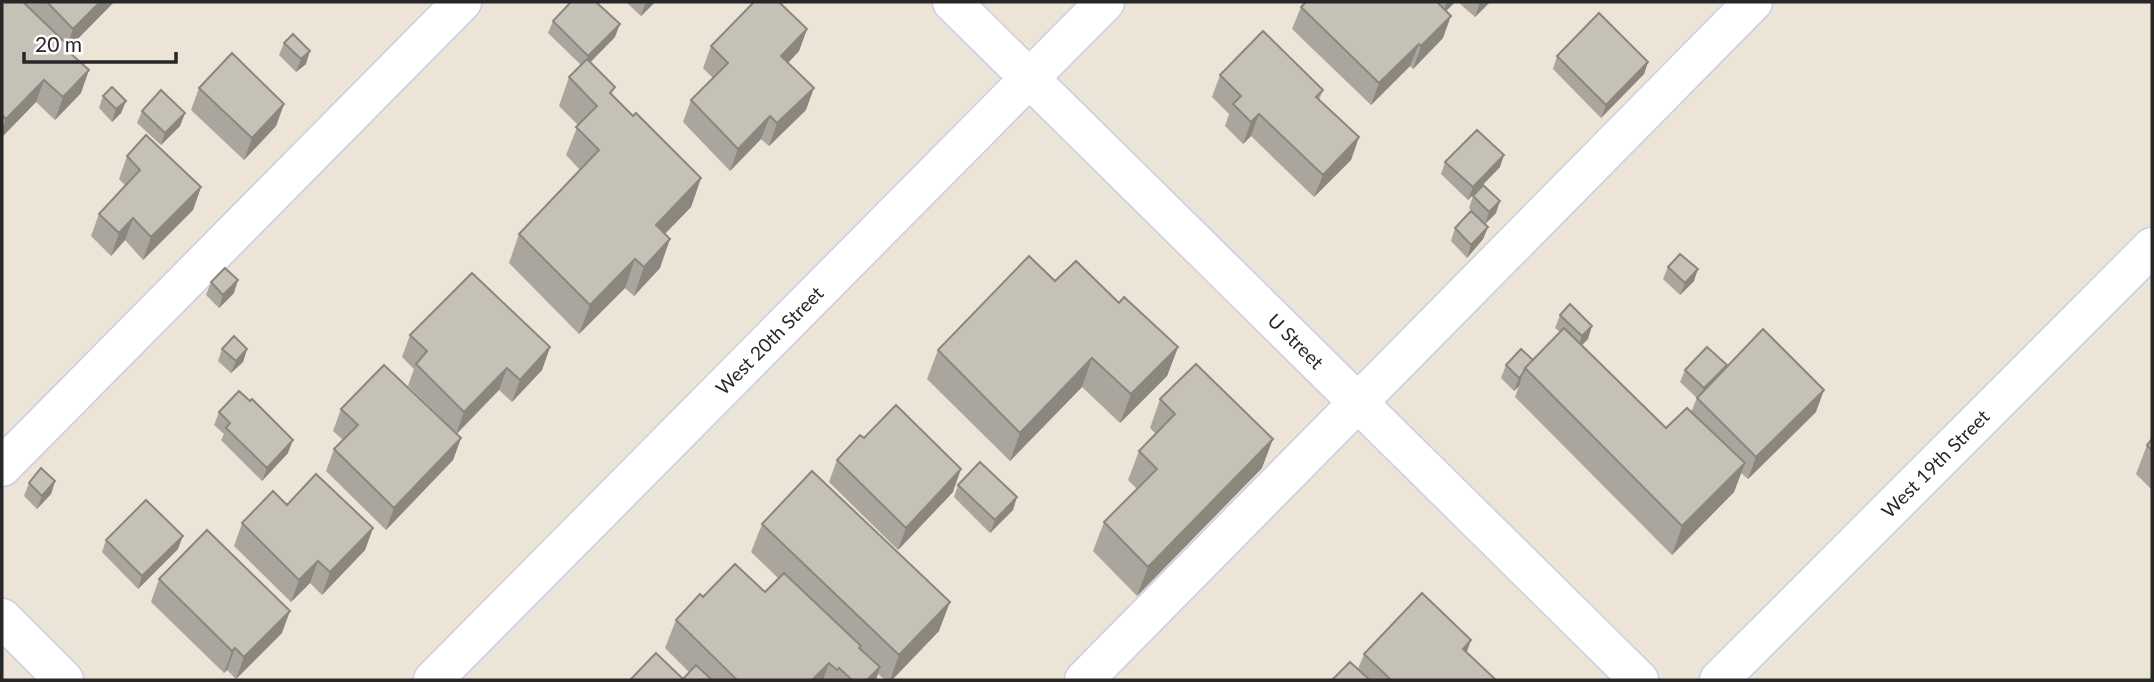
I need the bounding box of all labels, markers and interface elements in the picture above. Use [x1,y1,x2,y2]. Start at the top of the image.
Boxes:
scale bar [24,21,177,65]
text: 20 m [35,31,82,56]
street label: West 20th Street [711,281,828,399]
street label: U Street [1264,309,1329,373]
street label: West 19th Street [1876,404,1994,522]

